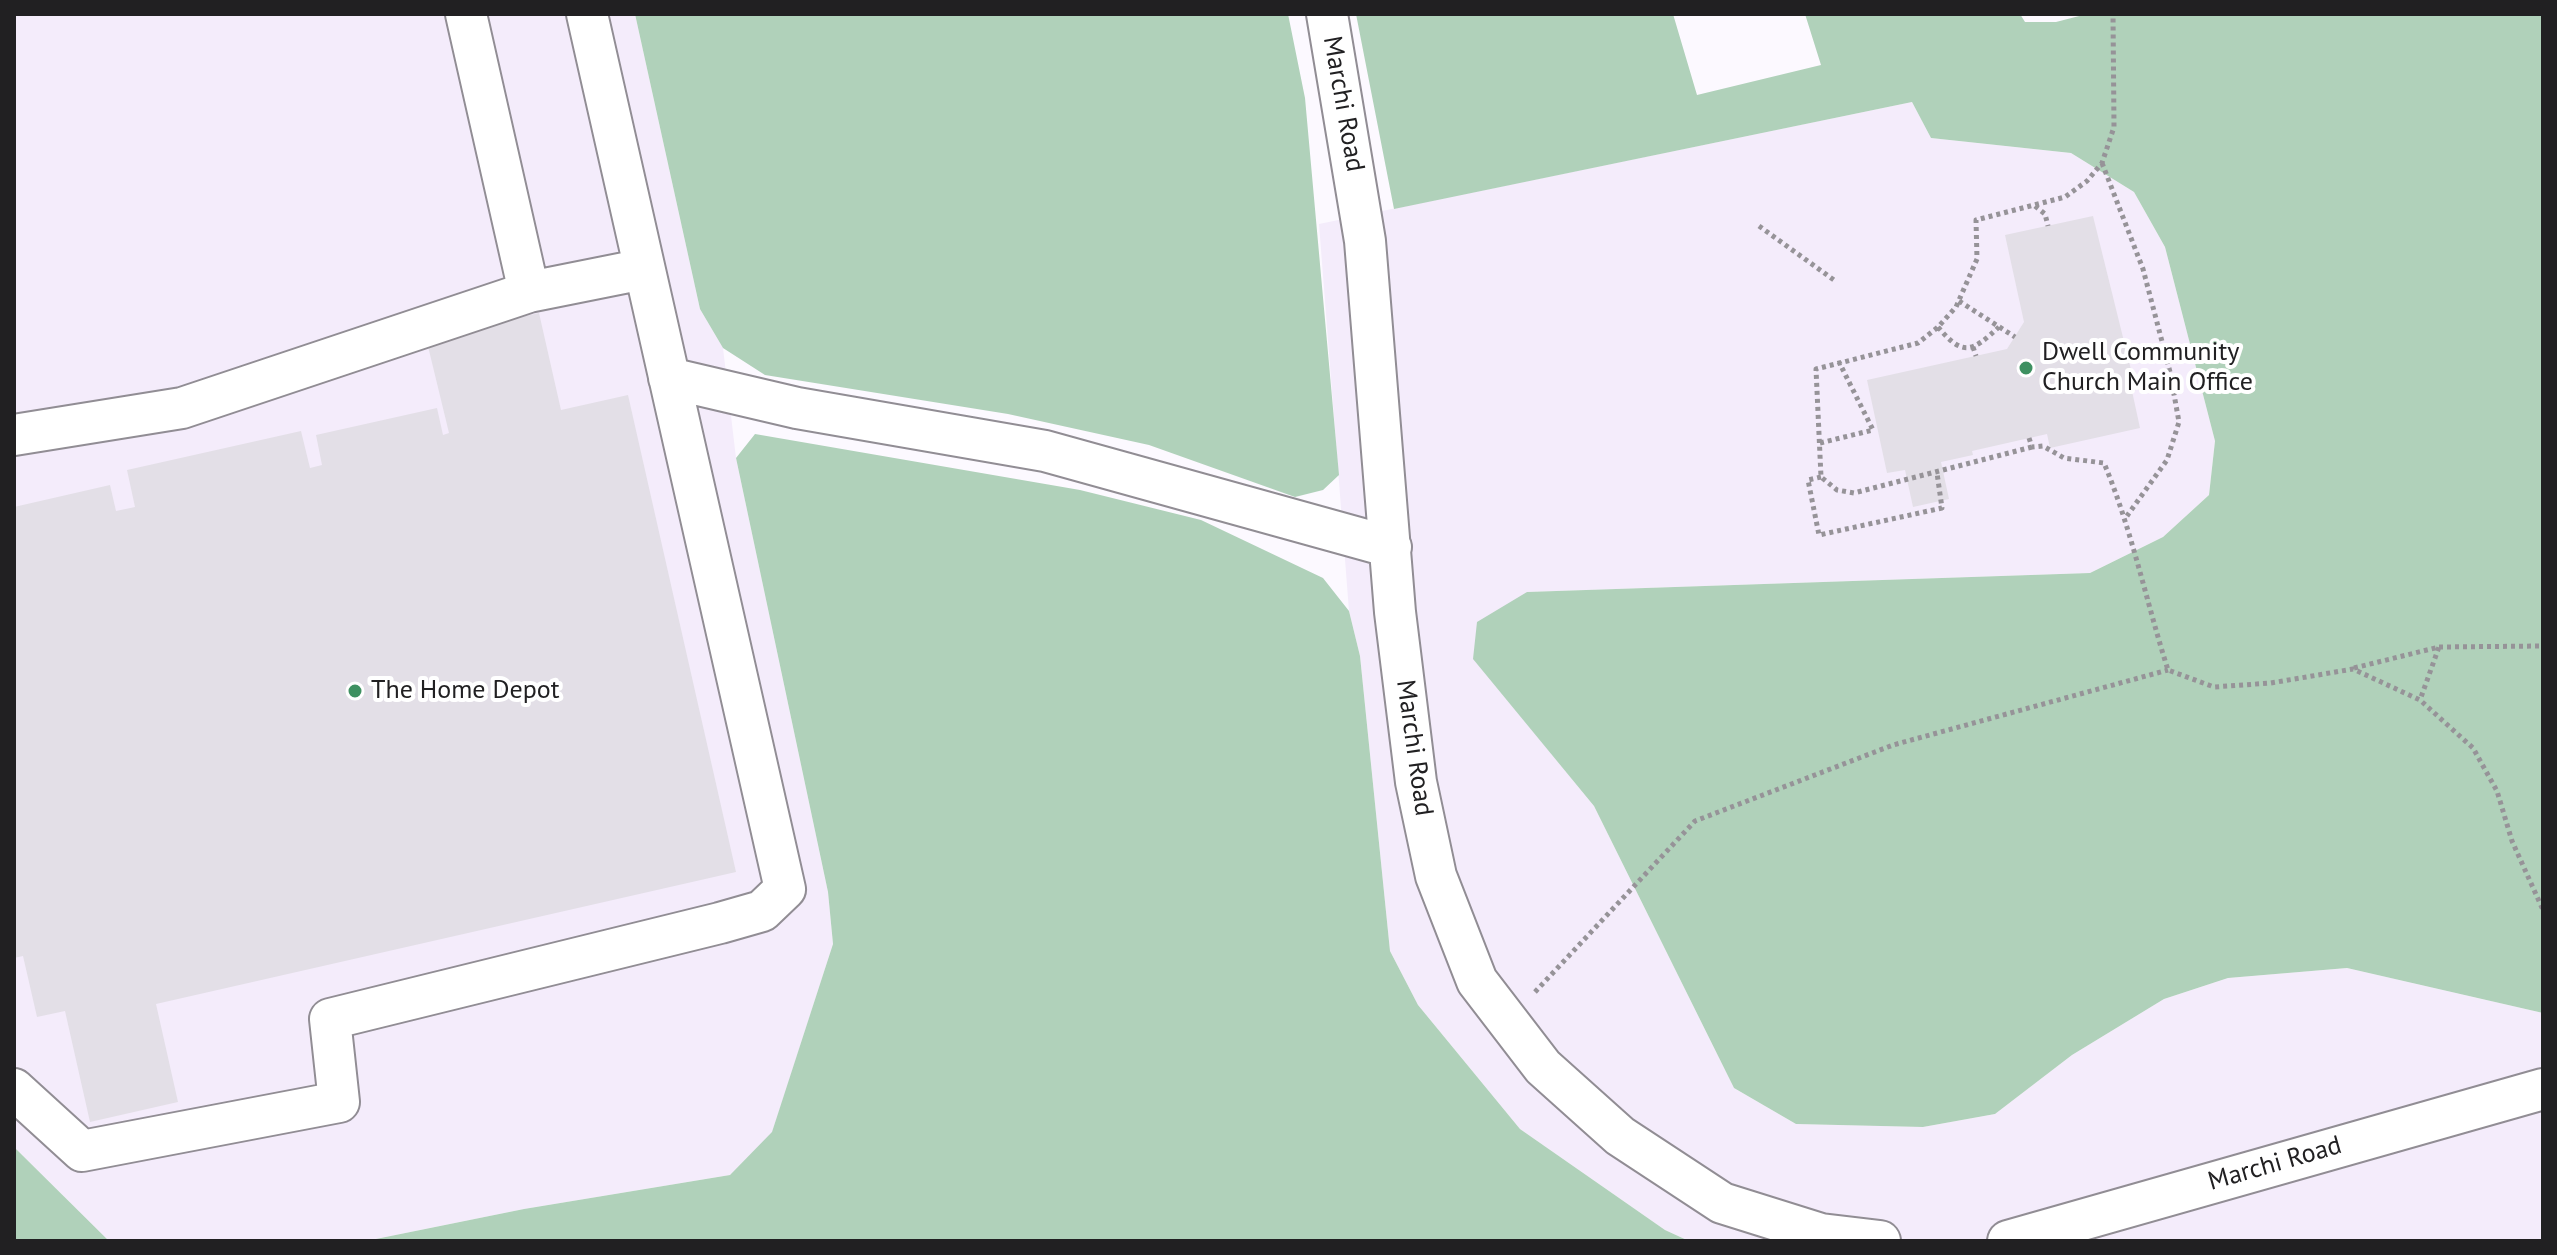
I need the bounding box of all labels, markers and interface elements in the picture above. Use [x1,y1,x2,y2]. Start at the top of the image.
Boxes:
street label: Marchi Road [1316,34,1370,174]
place label: Dwell Community Church Main Office [2042,337,2253,398]
marker: Dwell Community Church Main Office [2017,359,2035,377]
place label: The Home Depot [371,675,559,707]
street label: Marchi Road [1389,678,1439,818]
marker: The Home Depot [346,682,364,700]
street label: Marchi Road [2205,1130,2345,1198]

